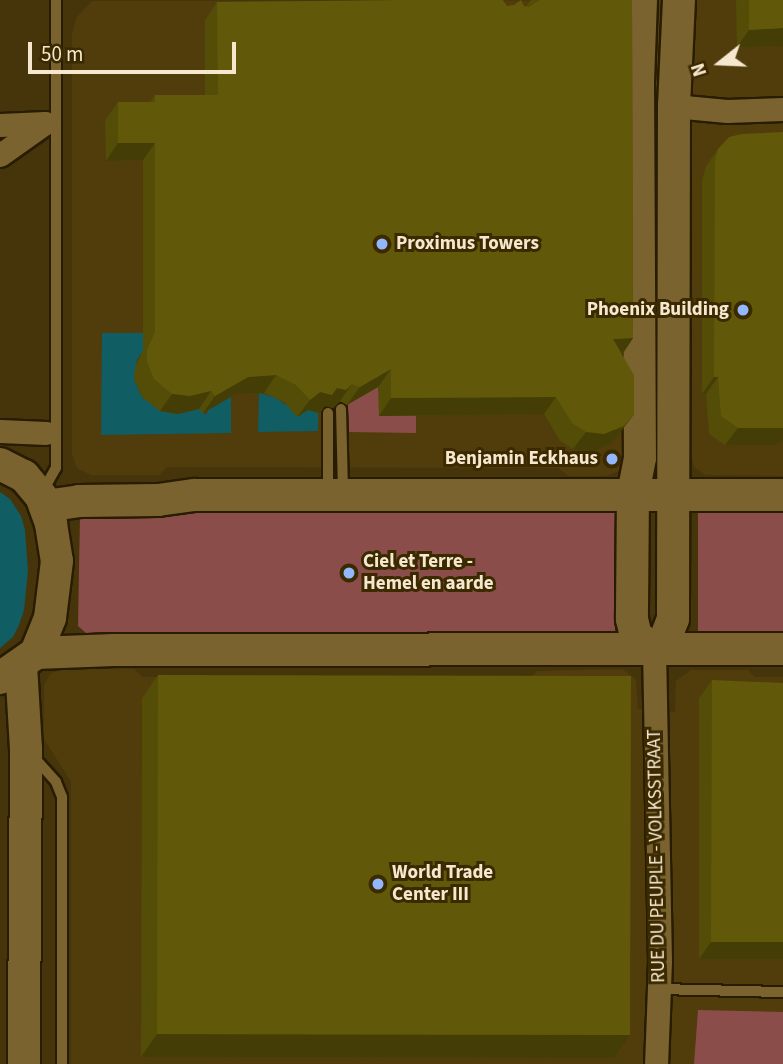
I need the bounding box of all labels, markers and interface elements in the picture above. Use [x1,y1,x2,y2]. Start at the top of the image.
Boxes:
scale bar [32,28,240,72]
north arrow [685,28,755,98]
text: 50 m [41,39,83,69]
text: N [685,59,714,80]
place label: Proximus Towers [396,233,539,255]
marker: Proximus Towers [374,236,390,252]
place label: Phoenix Building [587,299,729,321]
marker: Phoenix Building [735,302,751,318]
place label: Benjamin Eckhaus [445,448,598,470]
marker: Benjamin Eckhaus [604,451,620,467]
place label: Ciel et Terre - Hemel en aarde [363,551,494,595]
marker: Ciel et Terre - Hemel en aarde [341,565,357,581]
street label: RUE DU PEUPLE - VOLKSSTRAAT [643,729,671,983]
place label: World Trade Center III [392,862,493,906]
marker: World Trade Center III [370,876,386,892]

